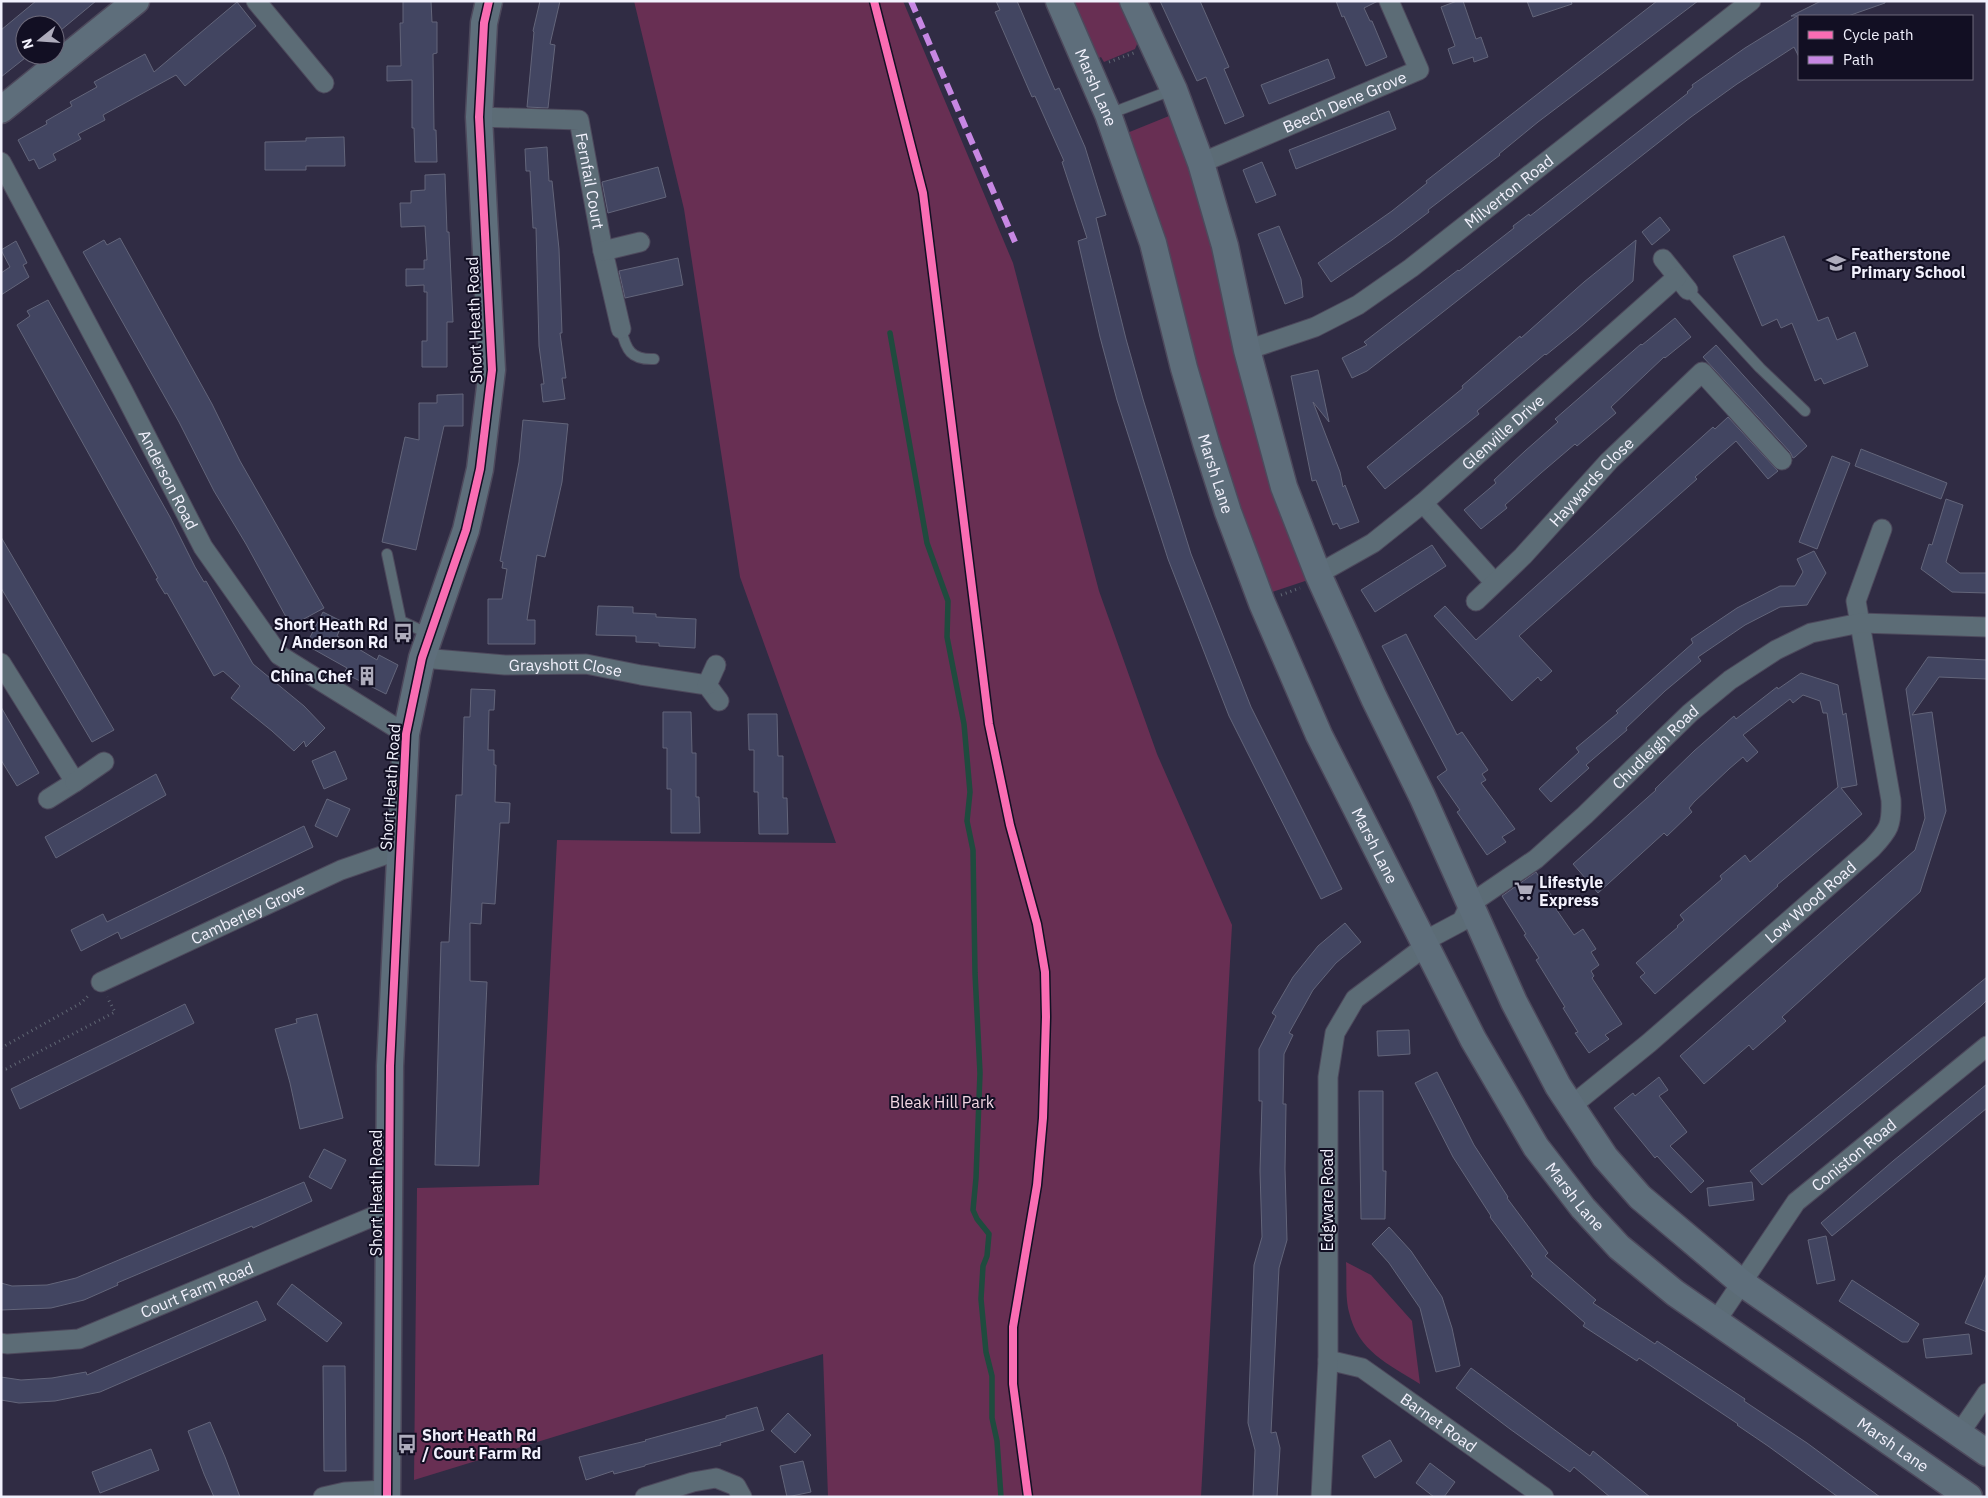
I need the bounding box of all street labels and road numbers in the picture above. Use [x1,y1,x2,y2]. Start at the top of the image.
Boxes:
street label: Marsh Lane [1071,45,1121,129]
street label: Beech Dene Grove [1280,67,1410,137]
street label: Fernfail Court [572,131,609,231]
street label: Milverton Road [1460,150,1557,232]
street label: Short Heath Road [462,256,486,384]
street label: Glenville Drive [1457,390,1548,474]
street label: Anderson Road [134,426,202,533]
street label: Marsh Lane [1194,432,1238,516]
street label: Haywards Close [1545,433,1638,531]
street label: Grayshott Close [509,654,624,681]
street label: Chudleigh Road [1608,700,1702,793]
street label: Short Heath Road [376,723,404,851]
street label: Marsh Lane [1347,804,1403,887]
street label: Low Wood Road [1761,857,1860,947]
street label: Camberley Grove [188,878,308,949]
street label: Coniston Road [1807,1114,1900,1195]
street label: Short Heath Road [366,1130,386,1256]
street label: Edgware Road [1317,1149,1337,1251]
street label: Marsh Lane [1541,1158,1609,1235]
street label: Court Farm Road [137,1257,256,1322]
street label: Barnet Road [1397,1389,1481,1456]
street label: Marsh Lane [1854,1413,1933,1476]

